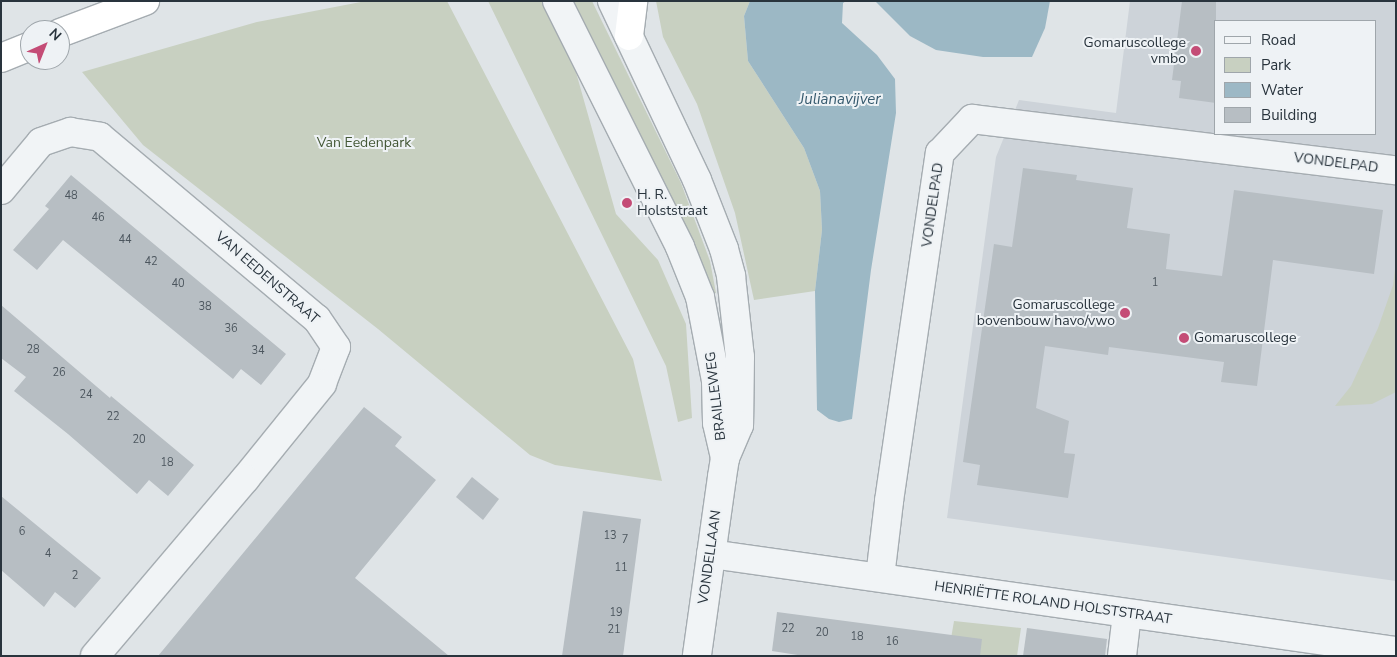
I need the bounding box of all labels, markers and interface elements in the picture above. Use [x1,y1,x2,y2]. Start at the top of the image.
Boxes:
north arrow [20,20,70,70]
legend [1214,20,1377,135]
text: N [45,24,65,45]
text: Road [1261,30,1296,50]
place label: Gomaruscollege vmbo [1084,35,1186,68]
marker: Gomaruscollege vmbo [1190,45,1202,57]
text: Park [1261,55,1291,75]
text: Water [1261,80,1303,100]
water label: Julianavijver [799,91,881,109]
text: Building [1261,105,1317,125]
park label: Van Eedenpark [317,135,411,151]
street label: VONDELPAD [1293,149,1379,177]
street label: VONDELPAD [919,162,947,248]
place label: H. R. Holststraat [637,187,707,220]
house number: 48 [64,189,78,203]
marker: H. R. Holststraat [621,197,633,209]
house number: 46 [91,211,105,225]
street label: VAN EEDENSTRAAT [212,228,322,328]
house number: 44 [118,233,132,247]
house number: 42 [144,255,158,269]
house number: 1 [1152,276,1158,290]
house number: 40 [171,277,185,291]
place label: Gomaruscollege bovenbouw havo/vwo [977,297,1115,330]
house number: 38 [198,300,212,314]
marker: Gomaruscollege bovenbouw havo/vwo [1119,307,1131,319]
house number: 36 [224,322,238,336]
place label: Gomaruscollege [1194,330,1296,346]
marker: Gomaruscollege [1178,332,1190,344]
house number: 28 [26,343,40,357]
house number: 34 [251,344,265,358]
street label: BRAILLEWEG [702,351,730,441]
house number: 26 [52,366,66,380]
house number: 24 [79,388,93,402]
house number: 22 [106,410,120,424]
house number: 20 [132,433,146,447]
house number: 18 [160,456,174,470]
street label: VONDELLAAN [695,509,725,605]
house number: 6 [19,525,25,539]
house number: 13 [603,529,617,543]
house number: 7 [622,533,628,547]
house number: 4 [45,547,51,561]
house number: 11 [614,561,628,575]
house number: 2 [72,569,78,583]
street label: HENRIËTTE ROLAND HOLSTSTRAAT [933,578,1173,628]
house number: 19 [609,606,623,620]
house number: 22 [781,622,795,636]
house number: 21 [607,623,621,637]
house number: 20 [815,626,829,640]
house number: 18 [850,630,864,644]
house number: 16 [885,635,899,649]

